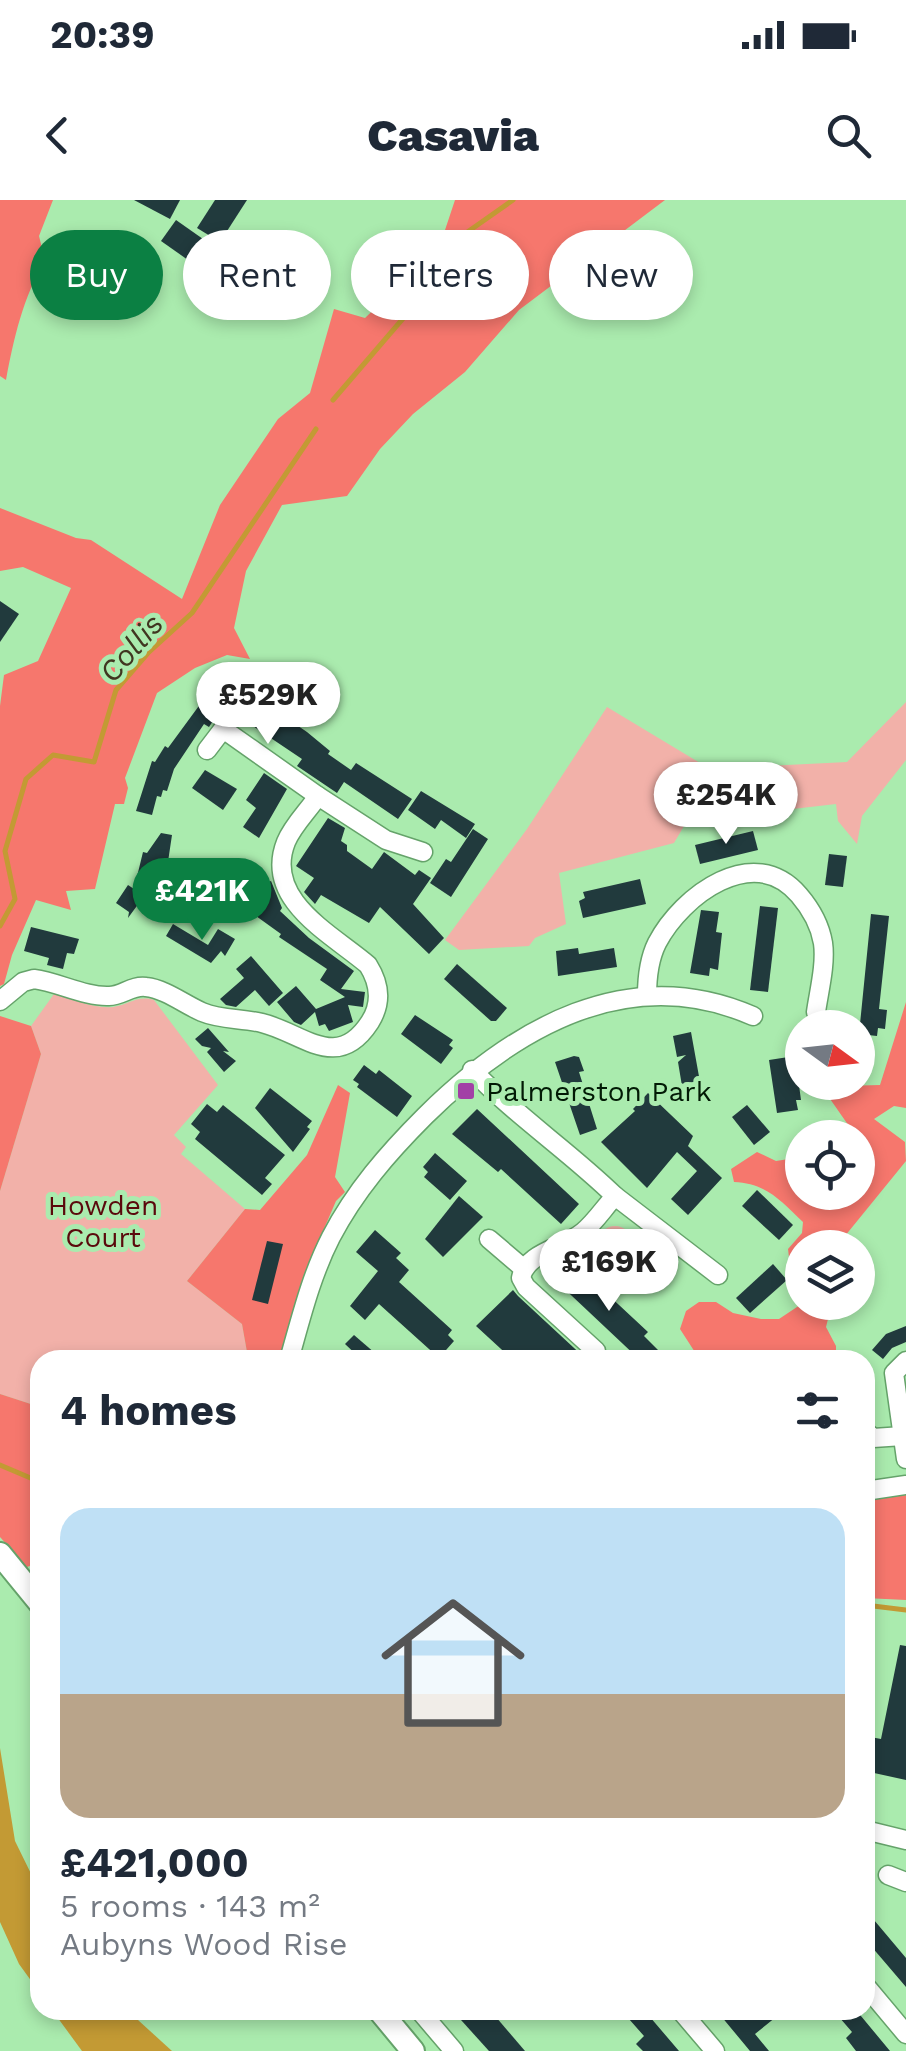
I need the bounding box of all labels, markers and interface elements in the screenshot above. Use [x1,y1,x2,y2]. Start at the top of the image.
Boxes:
text: 20:39 [50,13,155,57]
icon: back [30,108,85,163]
icon: search [821,108,876,163]
text: Casavia [367,109,539,162]
chip: Buy [30,230,163,320]
chip: Rent [183,230,331,320]
chip: Filters [351,230,529,320]
chip: New [549,230,693,320]
water label: Collis [92,607,170,689]
pin: £529K [198,662,338,747]
text: £529K [218,675,318,713]
pin: £254K [656,762,796,847]
text: £254K [676,775,776,813]
pin: £421K [132,858,272,943]
text: £421K [154,871,250,909]
north arrow [785,1010,875,1100]
map controls [785,1010,875,1320]
place label: Palmerston Park [486,1075,712,1108]
marker: Palmerston Park [455,1080,477,1102]
button: locate [785,1120,875,1210]
park label: Howden Court [48,1189,158,1254]
pin: £169K [539,1229,679,1314]
button: layers [785,1230,875,1320]
text: £169K [561,1242,657,1280]
icon: filters [790,1383,845,1438]
text: 4 homes [60,1386,237,1435]
icon: home [363,1573,543,1753]
text: £421,000 [60,1838,249,1887]
text: 5 rooms · 143 m² [60,1887,320,1925]
text: Aubyns Wood Rise [60,1925,348,1963]

